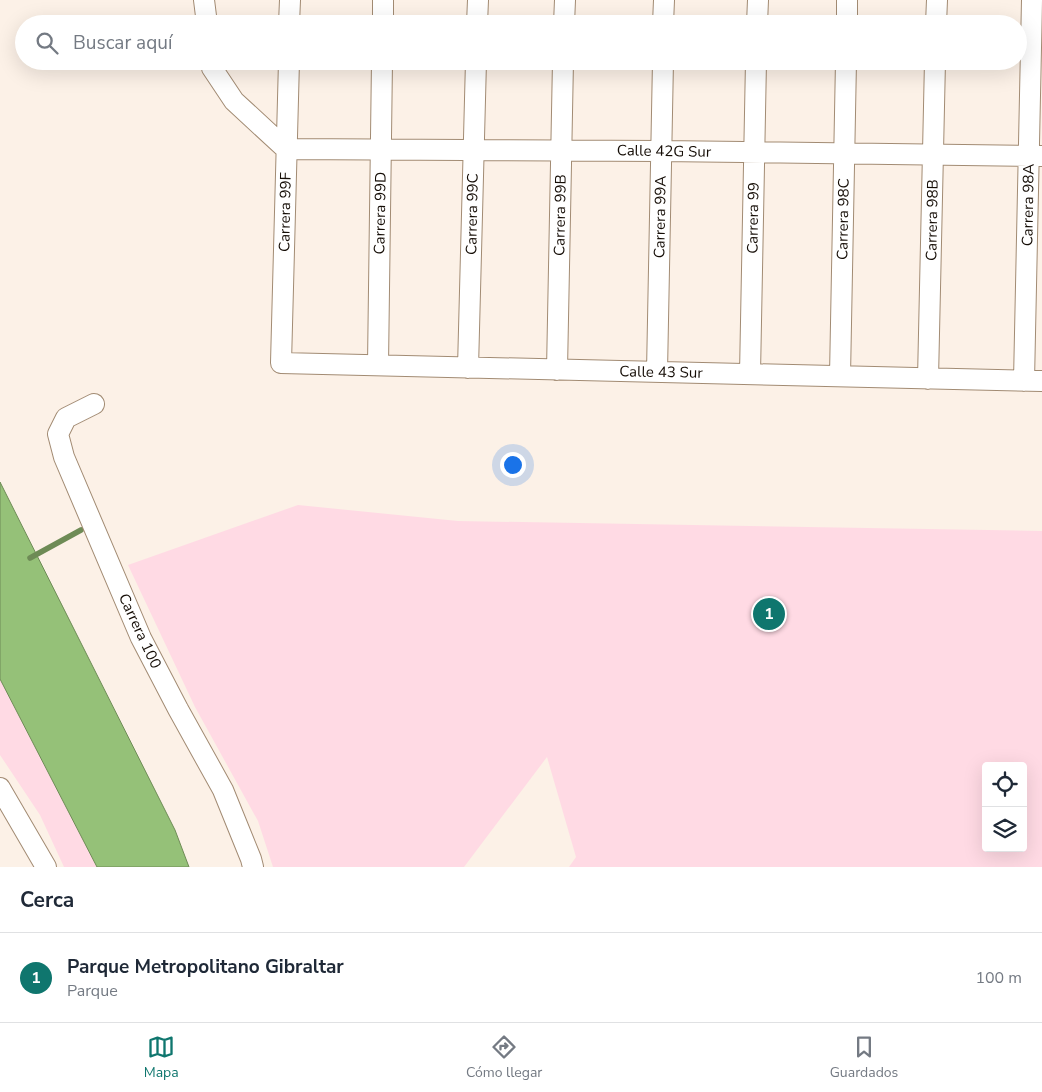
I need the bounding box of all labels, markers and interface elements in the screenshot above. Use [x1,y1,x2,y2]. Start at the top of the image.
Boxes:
search box [15,15,1027,70]
icon: search [33,29,61,57]
text: Buscar aquí [73,30,172,56]
street label: Calle 42G Sur [617,140,712,162]
street label: Carrera 98A [1017,164,1039,246]
street label: Carrera 99F [274,172,296,252]
street label: Carrera 99D [369,172,391,254]
street label: Carrera 99C [461,173,483,255]
street label: Carrera 99B [549,174,571,256]
street label: Carrera 99A [649,176,671,258]
street label: Carrera 98C [832,178,854,260]
street label: Carrera 98B [921,179,943,261]
street label: Carrera 99 [742,182,764,254]
street label: Calle 43 Sur [619,361,703,383]
your location [500,452,526,478]
street label: Carrera 100 [114,590,166,672]
pin: 1 [753,595,785,633]
map controls [982,762,1027,852]
button: locate [982,762,1027,807]
button: layers [982,807,1027,852]
text: Cerca [20,886,74,914]
text: Parque Metropolitano Gibraltar [67,954,344,980]
text: 1 [31,967,41,989]
text: 100 m [975,967,1022,989]
text: Parque [67,980,118,1002]
tab: Mapa [144,1033,179,1082]
tab: Cómo llegar [466,1033,542,1082]
tab: Guardados [830,1033,898,1082]

